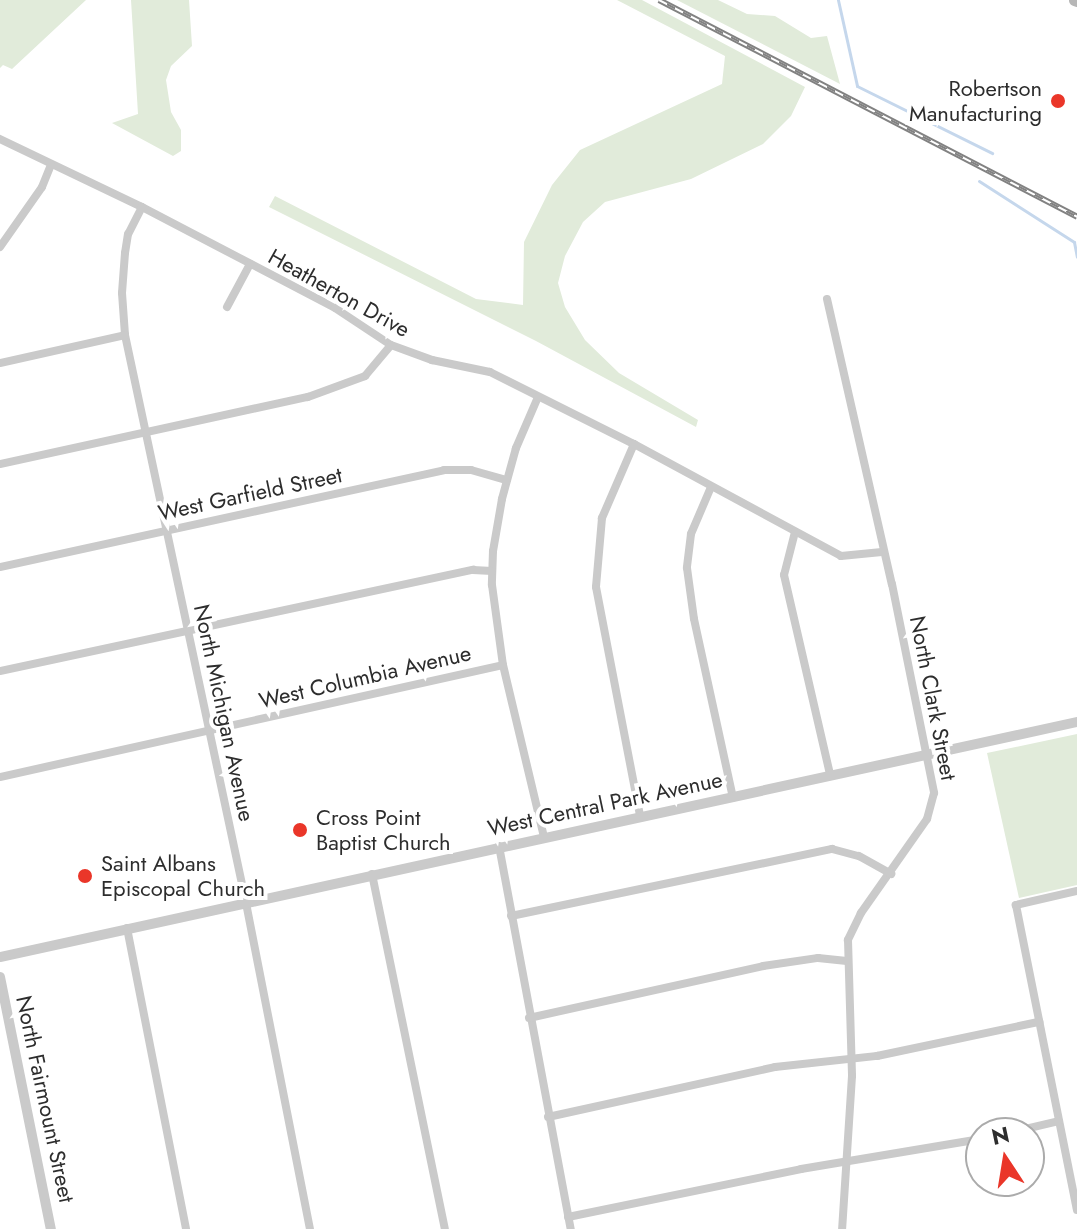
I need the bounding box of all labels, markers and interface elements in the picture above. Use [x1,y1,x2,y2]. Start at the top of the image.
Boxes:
place label: Robertson Manufacturing [909,75,1042,126]
marker: Robertson Manufacturing [1049,92,1067,110]
street label: Heatherton Drive [264,243,414,343]
street label: West Garfield Street [156,462,344,526]
street label: North Michigan Avenue [188,602,260,824]
street label: North Clark Street [904,613,962,783]
street label: West Columbia Avenue [256,640,474,714]
street label: West Central Park Avenue [485,766,725,842]
place label: Cross Point Baptist Church [316,804,451,856]
marker: Cross Point Baptist Church [291,821,309,839]
place label: Saint Albans Episcopal Church [101,850,265,902]
marker: Saint Albans Episcopal Church [76,867,94,885]
street label: North Fairmount Street [10,993,80,1205]
north arrow [965,1117,1045,1197]
text: N [989,1118,1012,1153]

